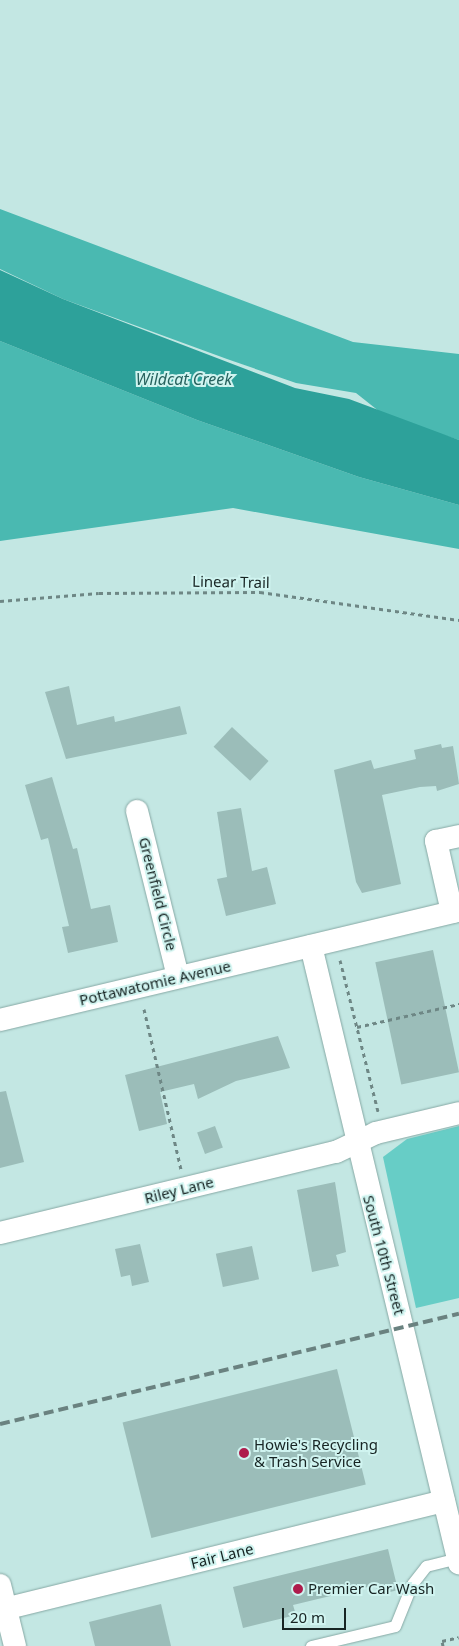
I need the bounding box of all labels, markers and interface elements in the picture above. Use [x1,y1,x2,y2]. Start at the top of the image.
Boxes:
water label: Wildcat Creek [136,369,232,389]
street label: Linear Trail [192,572,270,592]
street label: Greenfield Circle [135,835,181,953]
street label: Pottawatomie Avenue [77,957,233,1009]
street label: Riley Lane [142,1173,216,1207]
street label: South 10th Street [359,1193,409,1317]
place label: Howie's Recycling & Trash Service [254,1435,378,1470]
marker: Howie's Recycling & Trash Service [238,1447,250,1459]
street label: Fair Lane [189,1540,255,1572]
place label: Premier Car Wash [308,1580,434,1598]
marker: Premier Car Wash [292,1583,304,1595]
scale bar [284,1598,348,1630]
text: 20 m [290,1607,325,1627]

